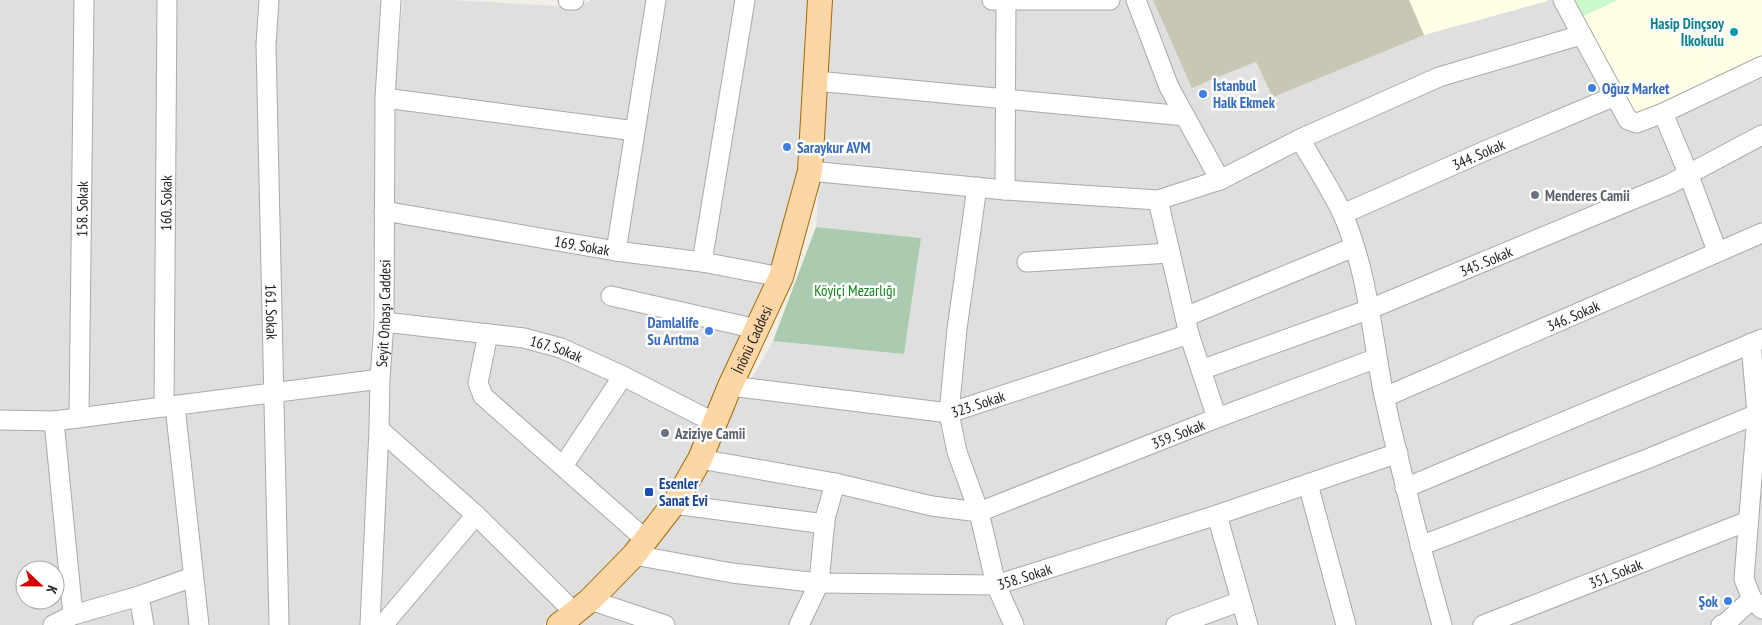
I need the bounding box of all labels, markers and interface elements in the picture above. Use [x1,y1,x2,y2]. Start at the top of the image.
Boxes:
place label: Hasip Dinçsoy İlkokulu [1650,14,1725,50]
marker: Hasip Dinçsoy İlkokulu [1728,26,1740,38]
place label: İstanbul Halk Ekmek [1213,76,1276,112]
place label: Oğuz Market [1602,79,1670,98]
marker: Oğuz Market [1586,82,1598,94]
marker: İstanbul Halk Ekmek [1197,88,1209,100]
street label: 344. Sokak [1449,134,1508,174]
place label: Saraykur AVM [797,138,870,157]
marker: Saraykur AVM [781,141,793,153]
street label: 160. Sokak [156,175,175,231]
street label: 158. Sokak [72,181,91,237]
place label: Menderes Camii [1545,186,1630,205]
marker: Menderes Camii [1529,189,1541,201]
street label: 169. Sokak [553,231,611,259]
street label: 345. Sokak [1456,241,1515,280]
street label: Seyit Onbaşı Caddesi [371,259,394,368]
park label: Köyiçi Mezarlığı [814,281,896,300]
street label: 161. Sokak [262,284,282,340]
street label: 346. Sokak [1544,295,1602,335]
street label: İnönü Caddesi [728,302,776,376]
place label: Damlalife Su Arıtma [647,313,699,349]
marker: Damlalife Su Arıtma [703,325,715,337]
street label: 167. Sokak [528,331,586,366]
street label: 323. Sokak [948,386,1007,421]
street label: 359. Sokak [1148,414,1207,453]
place label: Aziziye Camii [674,424,745,443]
marker: Aziziye Camii [659,427,671,439]
place label: Esenler Sanat Evi [659,474,708,510]
marker: Esenler Sanat Evi [643,486,655,498]
street label: 351. Sokak [1586,554,1645,592]
street label: 358. Sokak [995,558,1054,593]
north arrow [15,560,65,610]
text: K [42,583,62,597]
place label: Şok [1699,592,1719,611]
marker: Şok [1722,595,1734,607]

